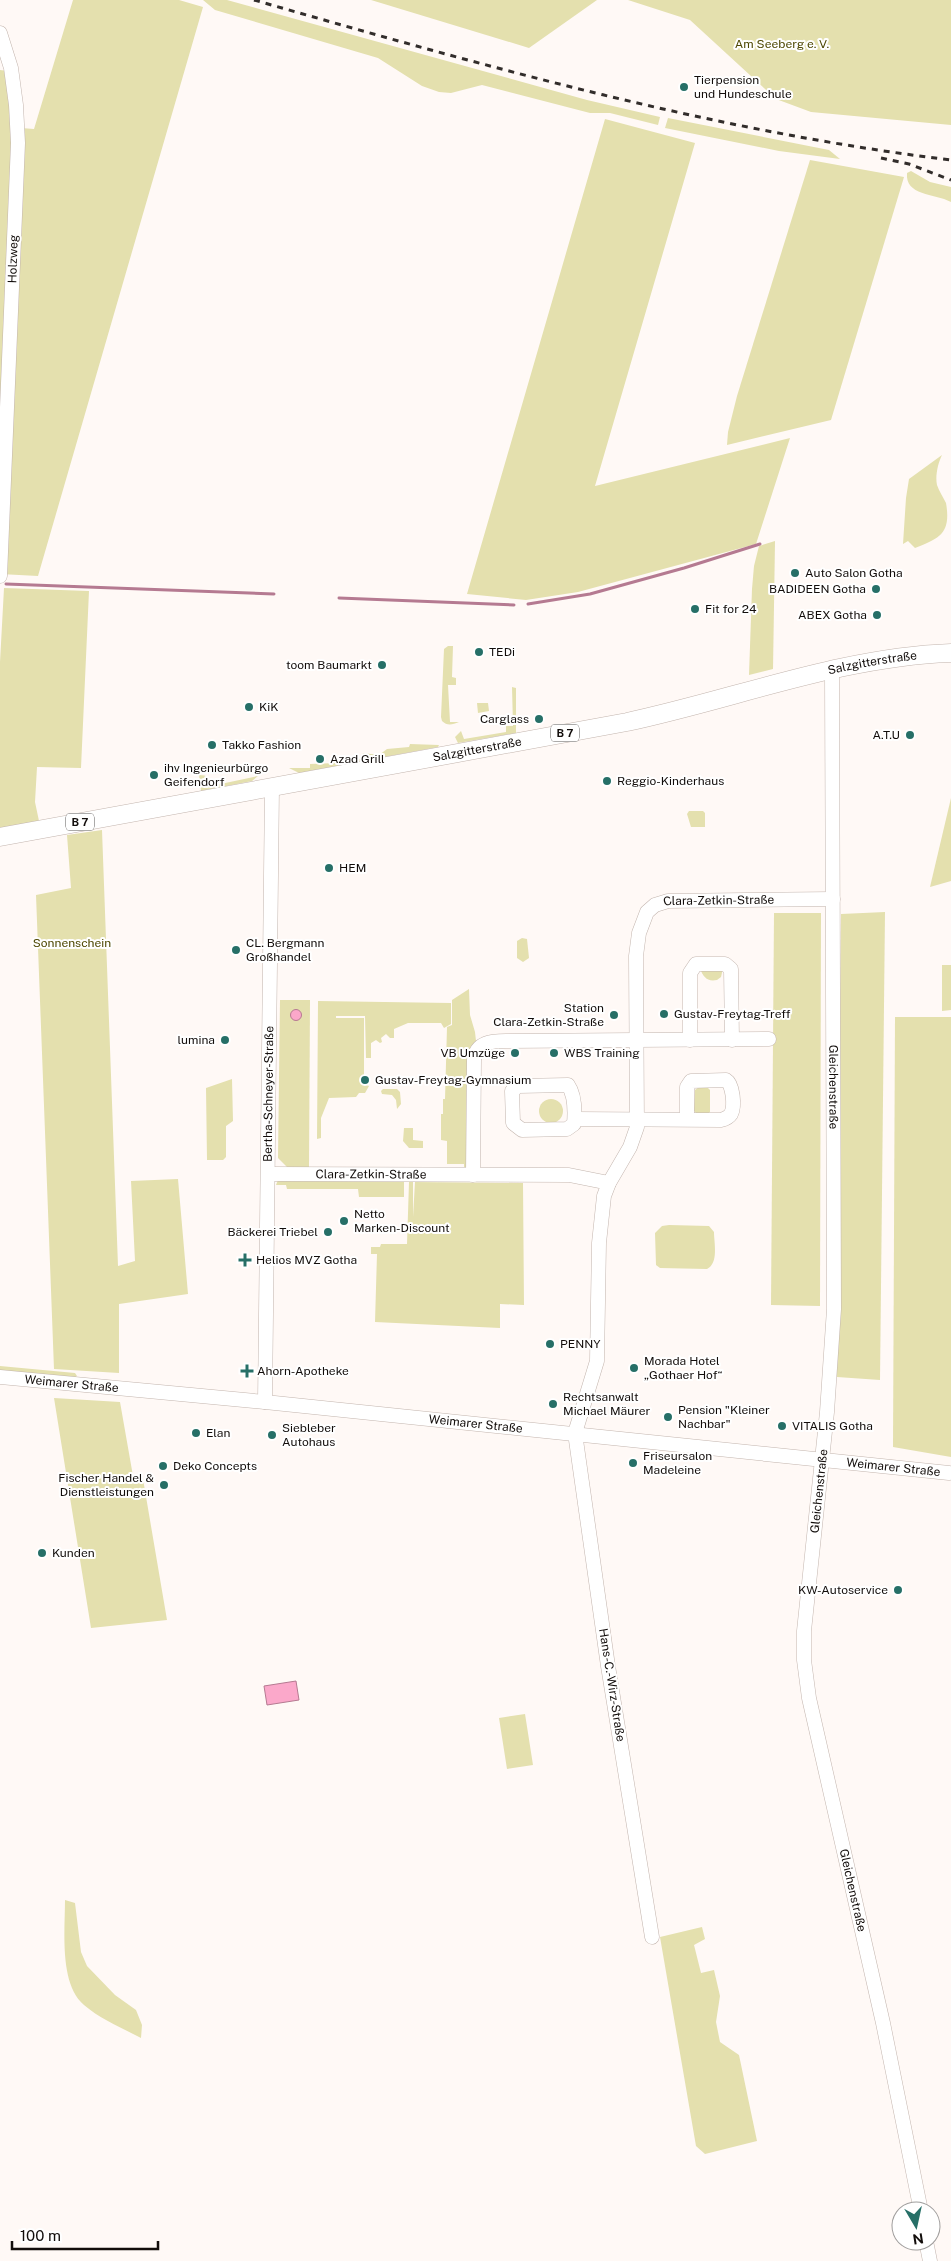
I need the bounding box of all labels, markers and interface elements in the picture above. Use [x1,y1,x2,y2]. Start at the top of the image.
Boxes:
park label: Am Seeberg e. V. [735,37,829,51]
place label: Tierpension und Hundeschule [694,73,792,101]
marker: Tierpension und Hundeschule [678,81,690,93]
street label: Holzweg [5,234,21,284]
place label: Auto Salon Gotha [805,566,903,580]
marker: Auto Salon Gotha [789,567,801,579]
place label: BADIDEEN Gotha [769,582,866,596]
marker: BADIDEEN Gotha [870,583,882,595]
place label: Fit for 24 [705,602,757,616]
marker: Fit for 24 [689,603,701,615]
place label: ABEX Gotha [798,608,867,622]
marker: ABEX Gotha [871,609,883,621]
place label: TEDi [489,645,515,659]
marker: TEDi [473,646,485,658]
street label: Salzgitterstraße [826,648,918,677]
place label: toom Baumarkt [286,658,372,672]
marker: toom Baumarkt [376,659,388,671]
place label: KiK [259,700,278,714]
marker: KiK [243,701,255,713]
place label: Carglass [480,712,529,726]
marker: Carglass [533,713,545,725]
road number: B 7 [551,724,579,741]
place label: A.T.U [872,728,900,742]
marker: A.T.U [904,729,916,741]
street label: Salzgitterstraße [431,734,523,765]
place label: Takko Fashion [222,738,301,752]
marker: Takko Fashion [206,739,218,751]
place label: Azad Grill [330,752,385,766]
marker: Azad Grill [314,753,326,765]
place label: ihv Ingenieurbürgo Geifendorf [164,761,268,789]
marker: ihv Ingenieurbürgo Geifendorf [148,769,160,781]
place label: Reggio-Kinderhaus [617,774,724,788]
marker: Reggio-Kinderhaus [601,775,613,787]
road number: B 7 [66,814,94,830]
place label: HEM [339,861,366,875]
marker: HEM [323,862,335,874]
street label: Clara-Zetkin-Straße [662,893,775,909]
park label: Sonnenschein [33,936,111,950]
place label: CL. Bergmann Großhandel [246,936,325,964]
marker: CL. Bergmann Großhandel [230,944,242,956]
place label: Station Clara-Zetkin-Straße [493,1001,604,1029]
place label: Gustav-Freytag-Treff [674,1007,791,1021]
marker: Gustav-Freytag-Treff [658,1008,670,1020]
marker: Station Clara-Zetkin-Straße [608,1009,620,1021]
street label: Bertha-Schneyer-Straße [261,1026,276,1162]
place label: lumina [178,1033,215,1047]
marker: lumina [219,1034,231,1046]
street label: Gleichenstraße [826,1045,840,1130]
place label: VB Umzüge [440,1046,505,1060]
place label: WBS Training [564,1046,640,1060]
marker: VB Umzüge [509,1047,521,1059]
marker: WBS Training [548,1047,560,1059]
place label: Gustav-Freytag-Gymnasium [375,1073,532,1087]
marker: Gustav-Freytag-Gymnasium [359,1074,371,1086]
street label: Clara-Zetkin-Straße [315,1167,427,1182]
place label: Netto Marken-Discount [354,1207,450,1235]
marker: Netto Marken-Discount [338,1215,350,1227]
place label: Bäckerei Triebel [228,1225,318,1239]
marker: Bäckerei Triebel [322,1226,334,1238]
marker: Helios MVZ Gotha [238,1253,252,1267]
place label: Helios MVZ Gotha [256,1253,357,1267]
place label: PENNY [560,1337,601,1351]
marker: PENNY [544,1338,556,1350]
place label: Morada Hotel „Gothaer Hof“ [644,1354,722,1382]
marker: Morada Hotel „Gothaer Hof“ [628,1362,640,1374]
place label: Ahorn-Apotheke [257,1364,349,1378]
marker: Ahorn-Apotheke [241,1365,253,1377]
street label: Weimarer Straße [24,1372,119,1395]
place label: Rechtsanwalt Michael Mäurer [563,1390,651,1418]
marker: Rechtsanwalt Michael Mäurer [547,1398,559,1410]
place label: Pension "Kleiner Nachbar" [678,1403,770,1431]
marker: Pension "Kleiner Nachbar" [662,1411,674,1423]
street label: Weimarer Straße [428,1412,524,1436]
place label: VITALIS Gotha [792,1419,873,1433]
marker: VITALIS Gotha [776,1420,788,1432]
place label: Siebleber Autohaus [282,1421,336,1449]
place label: Elan [206,1426,231,1440]
marker: Elan [190,1427,202,1439]
marker: Siebleber Autohaus [266,1429,278,1441]
street label: Gleichenstraße [808,1448,830,1534]
place label: Friseursalon Madeleine [643,1449,712,1477]
street label: Weimarer Straße [846,1455,941,1479]
marker: Friseursalon Madeleine [627,1457,639,1469]
place label: Deko Concepts [173,1459,257,1473]
marker: Deko Concepts [157,1460,169,1472]
place label: Fischer Handel & Dienstleistungen [58,1471,154,1499]
marker: Fischer Handel & Dienstleistungen [158,1479,170,1491]
place label: Kunden [52,1546,95,1560]
marker: Kunden [36,1547,48,1559]
place label: KW-Autoservice [798,1583,888,1597]
marker: KW-Autoservice [892,1584,904,1596]
street label: Hans-C.-Wirz-Straße [596,1627,628,1743]
street label: Gleichenstraße [837,1847,869,1933]
north arrow [891,2201,941,2251]
scale bar [12,2218,159,2250]
text: 100 m [20,2227,61,2244]
text: N [911,2230,925,2248]

